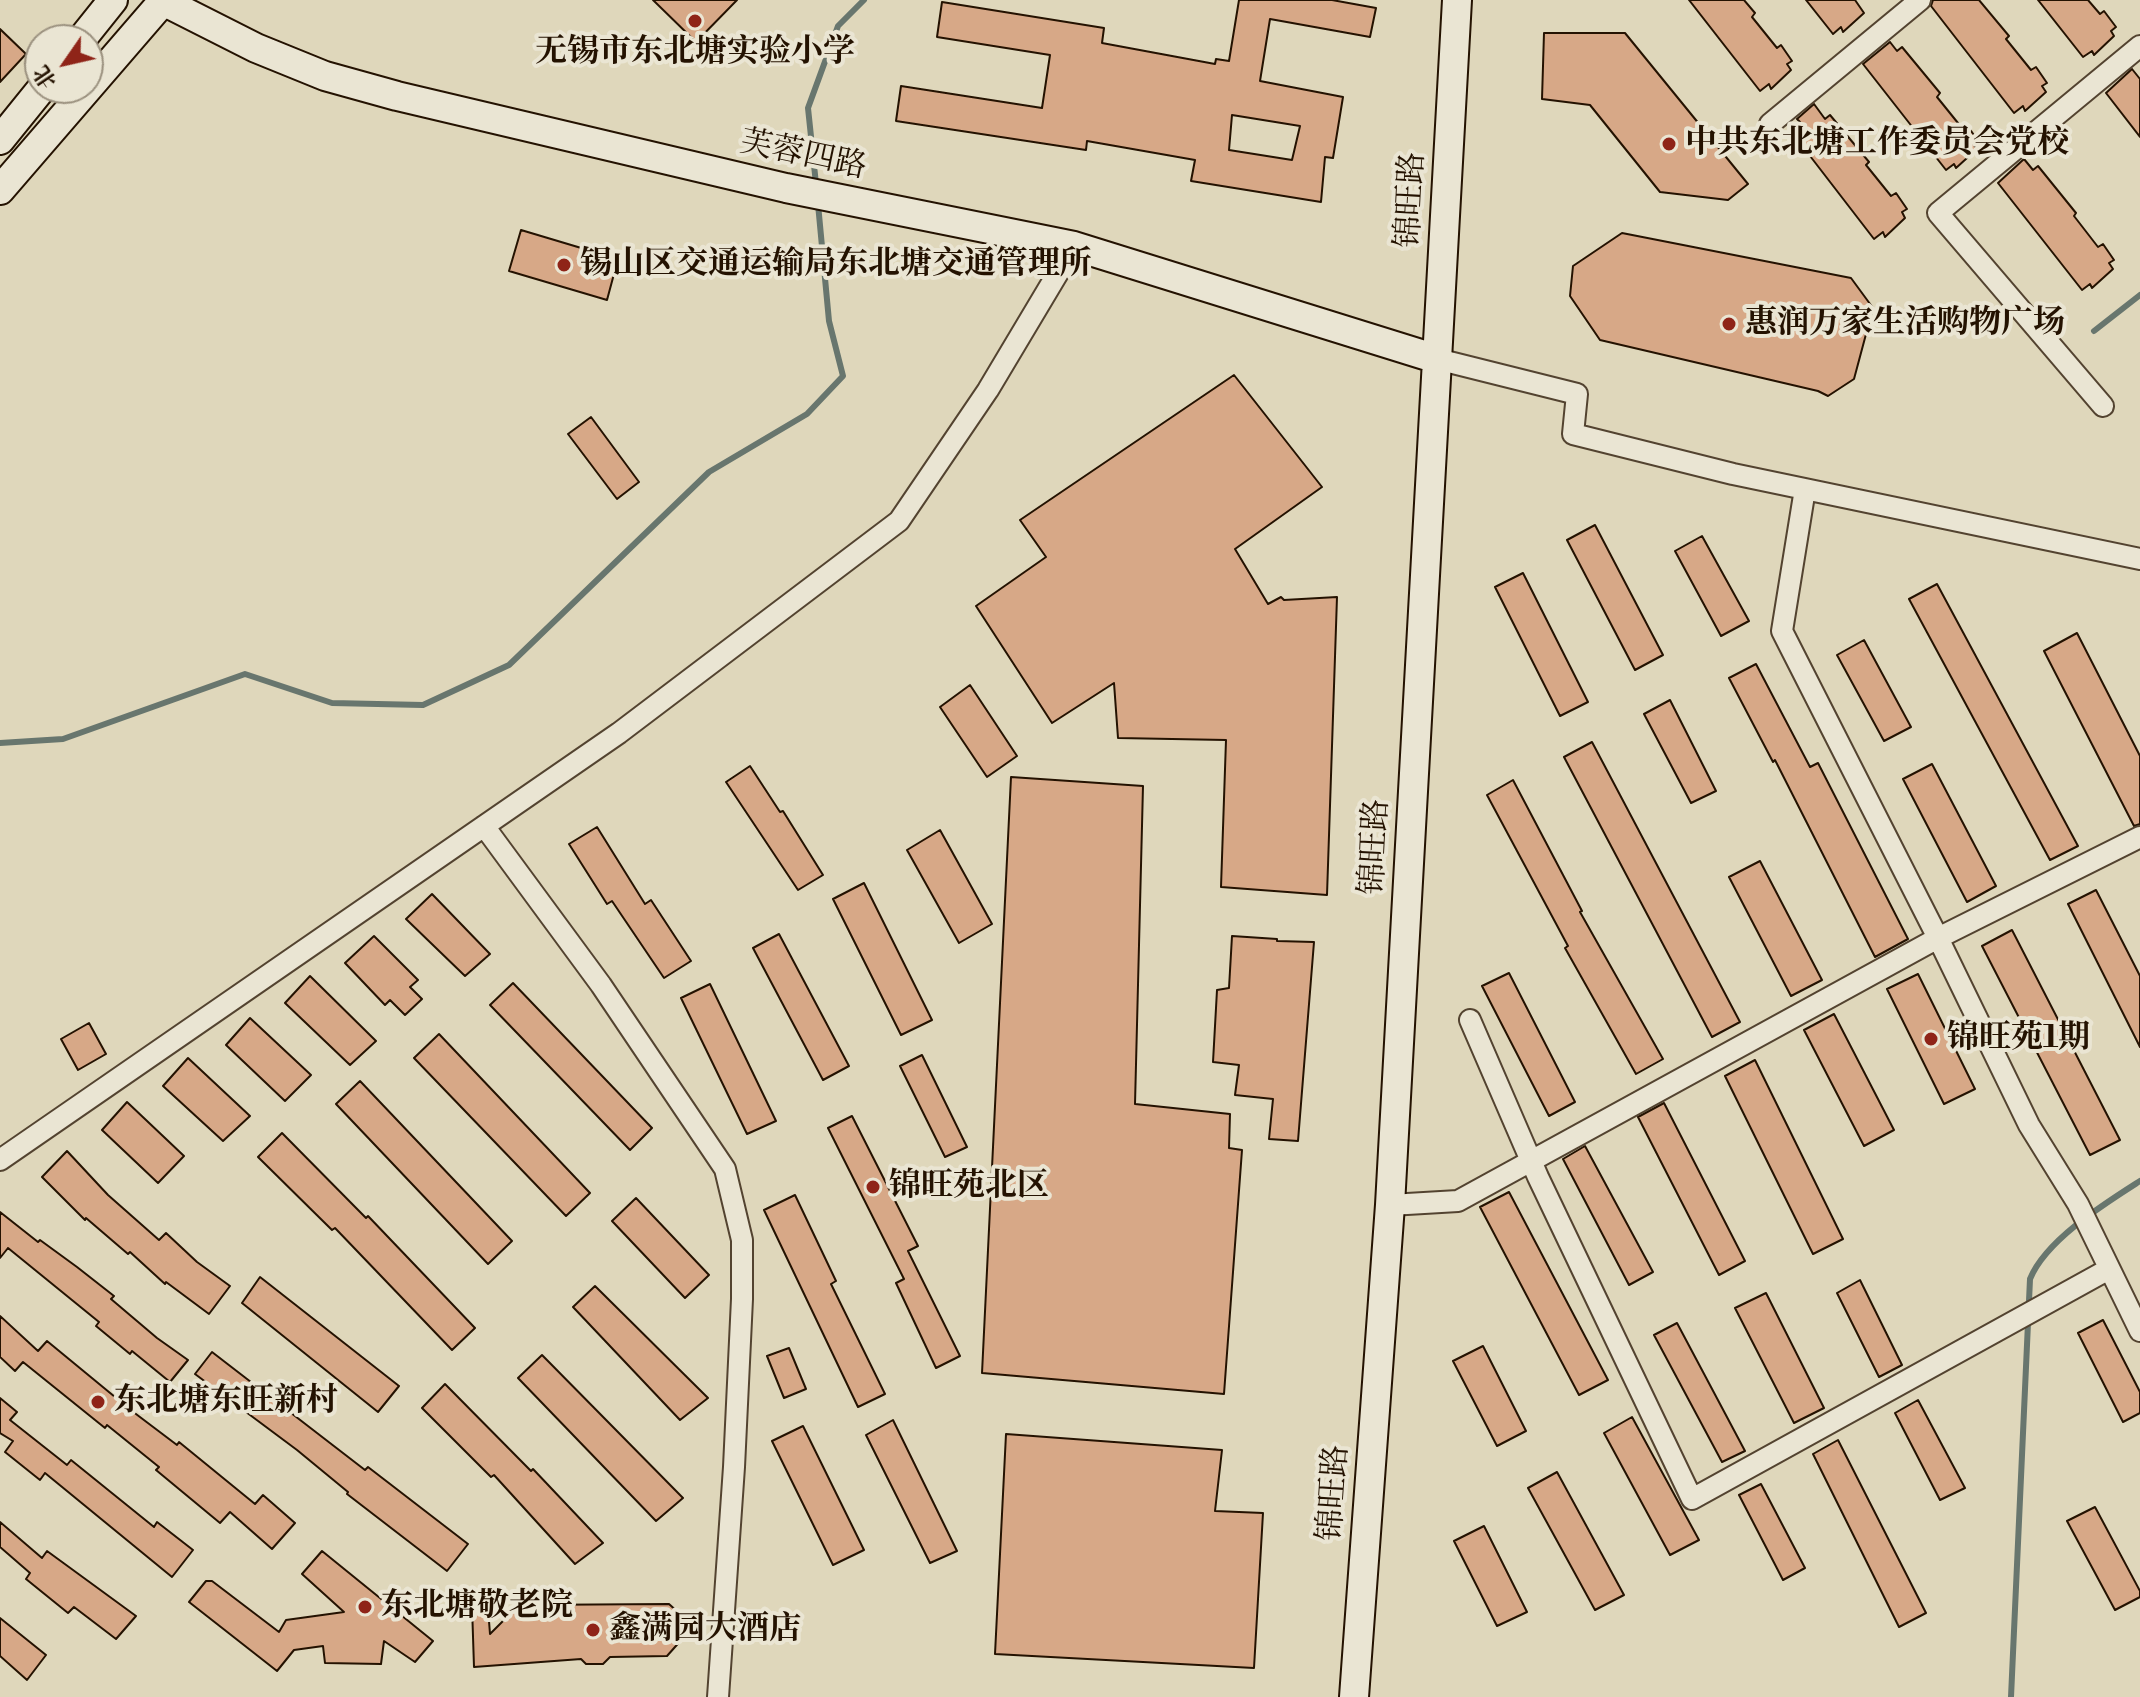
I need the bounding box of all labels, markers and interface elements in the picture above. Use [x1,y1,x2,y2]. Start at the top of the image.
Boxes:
marker: 无锡市东北塘实验小学 [686,12,704,30]
north arrow [24,24,104,104]
place label: 无锡市东北塘实验小学 [535,34,855,72]
text: 北 [28,60,63,93]
street label: 芙蓉四路 [736,124,870,188]
place label: 中共东北塘工作委员会党校 [1685,125,2069,163]
marker: 中共东北塘工作委员会党校 [1660,135,1678,153]
street label: 锦旺路 [1390,151,1434,249]
place label: 锡山区交通运输局东北塘交通管理所 [580,246,1092,284]
marker: 锡山区交通运输局东北塘交通管理所 [555,256,573,274]
place label: 惠润万家生活购物广场 [1745,305,2065,343]
marker: 惠润万家生活购物广场 [1720,315,1738,333]
street label: 锦旺路 [1354,798,1398,896]
place label: 锦旺苑1期 [1947,1020,2090,1058]
marker: 锦旺苑1期 [1922,1030,1940,1048]
place label: 锦旺苑北区 [889,1168,1049,1206]
marker: 锦旺苑北区 [864,1178,882,1196]
place label: 东北塘东旺新村 [114,1383,338,1421]
marker: 东北塘东旺新村 [89,1393,107,1411]
street label: 锦旺路 [1312,1444,1358,1542]
place label: 东北塘敬老院 [381,1588,573,1626]
marker: 东北塘敬老院 [356,1598,374,1616]
place label: 鑫满园大酒店 [609,1611,801,1649]
marker: 鑫满园大酒店 [584,1621,602,1639]

